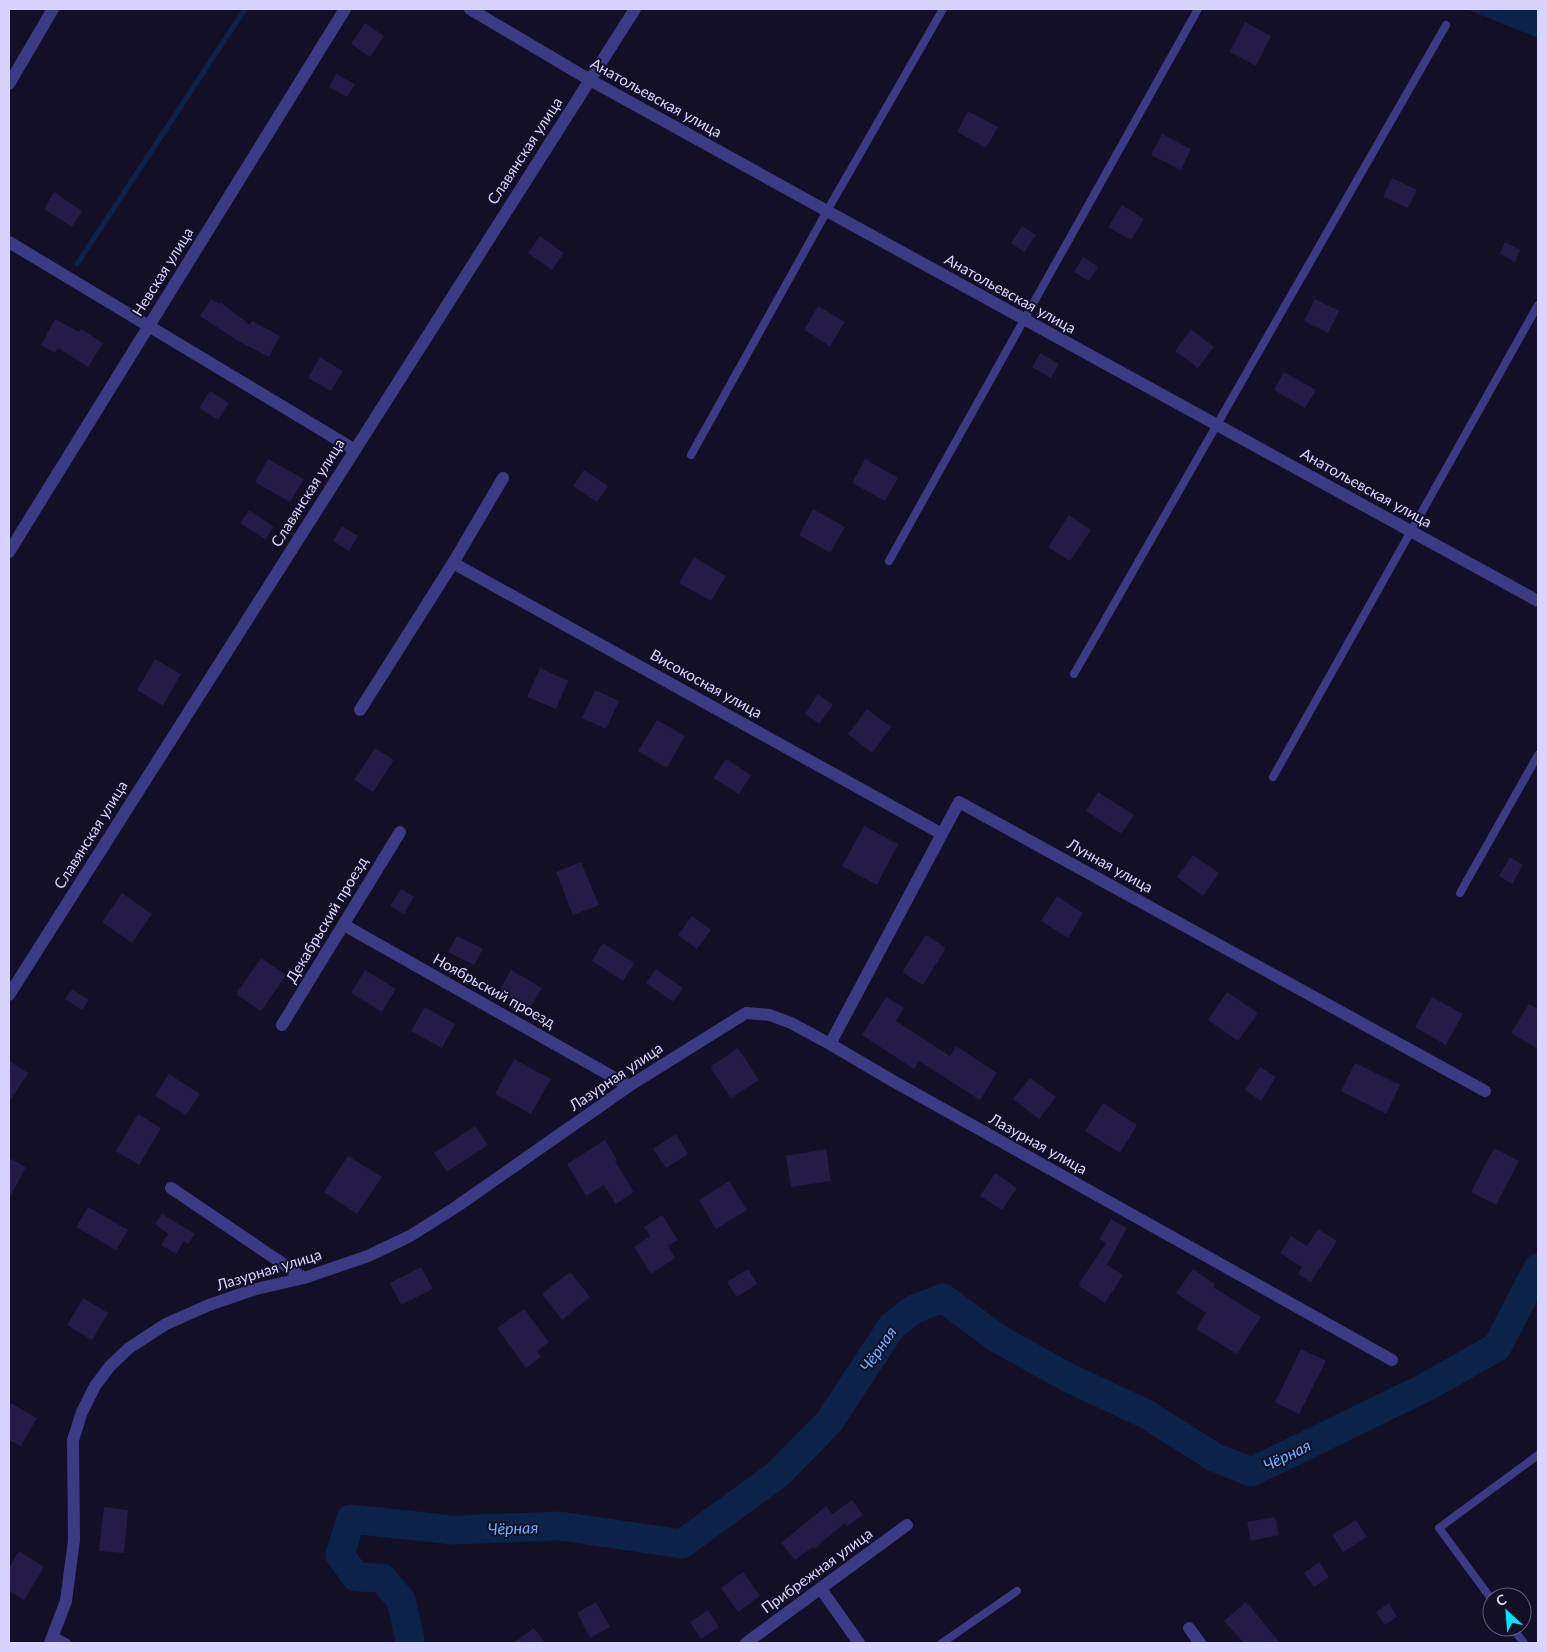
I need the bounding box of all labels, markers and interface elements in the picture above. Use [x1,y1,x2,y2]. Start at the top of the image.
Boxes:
street label: Анатольевская улица [588,54,725,141]
street label: Славянская улица [483,94,566,207]
street label: Невская улица [128,224,197,319]
street label: Анатольевская улица [942,250,1079,337]
street label: Славянская улица [267,435,348,550]
street label: Анатольевская улица [1298,444,1435,531]
street label: Високосная улица [647,645,765,721]
street label: Славянская улица [50,777,131,892]
street label: Лунная улица [1064,834,1156,896]
street label: Декабрьский проезд [281,853,371,986]
street label: Ноябрьский проезд [430,949,559,1031]
street label: Лазурная улица [564,1038,666,1115]
street label: Лазурная улица [986,1108,1090,1177]
street label: Лазурная улица [213,1245,323,1294]
water label: Чёрная [855,1323,900,1375]
water label: Чёрная [1260,1435,1314,1474]
water label: Чёрная [487,1517,539,1538]
street label: Прибрежная улица [757,1524,875,1617]
north arrow [1482,1587,1532,1637]
text: С [1493,1590,1510,1610]

